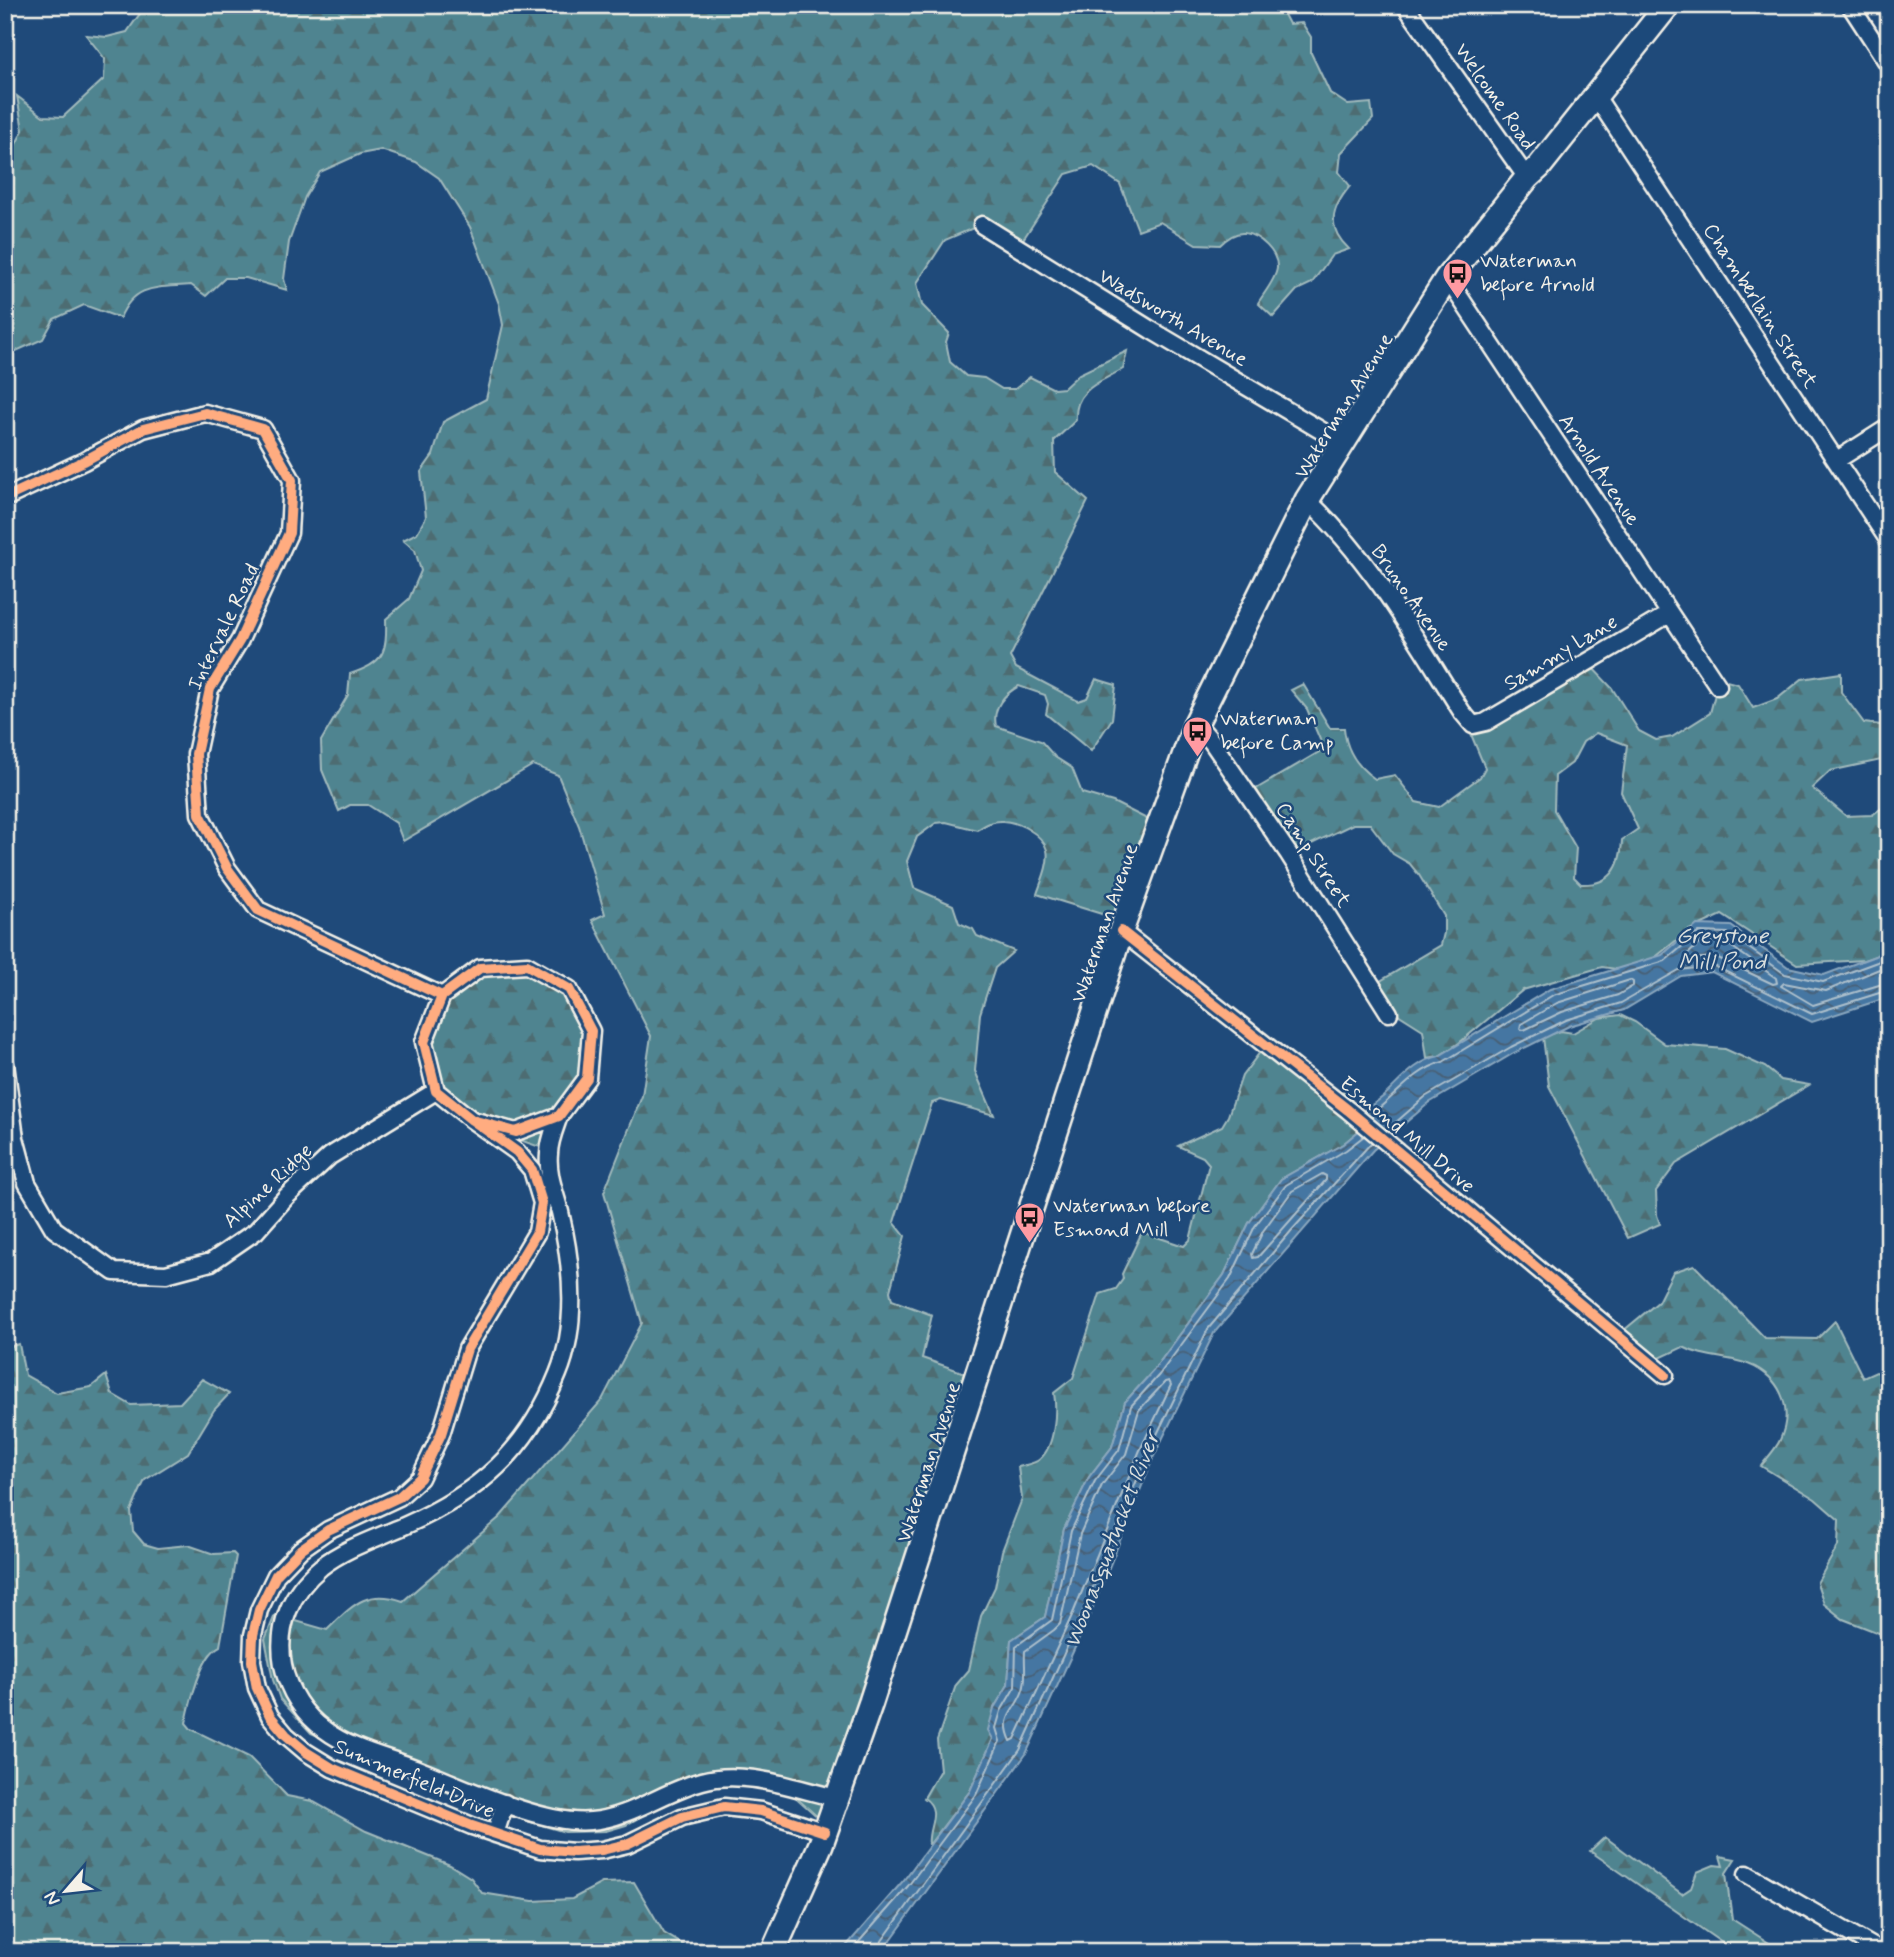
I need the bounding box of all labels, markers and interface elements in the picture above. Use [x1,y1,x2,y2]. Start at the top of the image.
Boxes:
street label: Welcome Road [1448,38,1542,156]
street label: Chamberlain Street [1696,218,1824,395]
place label: Waterman before Arnold [1480,247,1595,301]
bus stop icon: Waterman before Arnold [1440,256,1474,300]
street label: Wadsworth Avenue [1093,262,1253,374]
street label: Waterman Avenue [1288,328,1400,484]
street label: Arnold Avenue [1551,409,1647,531]
street label: Bruno Avenue [1364,539,1458,657]
street label: Intervale Road [181,559,267,695]
street label: Sammy Lane [1499,608,1623,698]
place label: Waterman before Camp [1220,705,1334,759]
bus stop icon: Waterman before Camp [1180,714,1214,758]
street label: Camp Street [1269,797,1358,913]
street label: Waterman Avenue [1065,839,1145,1007]
water label: Greystone Mill Pond [1676,922,1770,978]
street label: Esmond Mill Drive [1333,1070,1481,1200]
street label: Alpine Ridge [217,1137,320,1235]
place label: Waterman before Esmond Mill [1053,1192,1210,1244]
bus stop icon: Waterman before Esmond Mill [1013,1201,1047,1245]
street label: Waterman Avenue [890,1378,968,1546]
water label: Woonasquatucket River [1058,1424,1169,1653]
street label: Summerfield Drive [329,1732,499,1826]
north arrow [32,1856,102,1926]
text: N [38,1887,66,1910]

